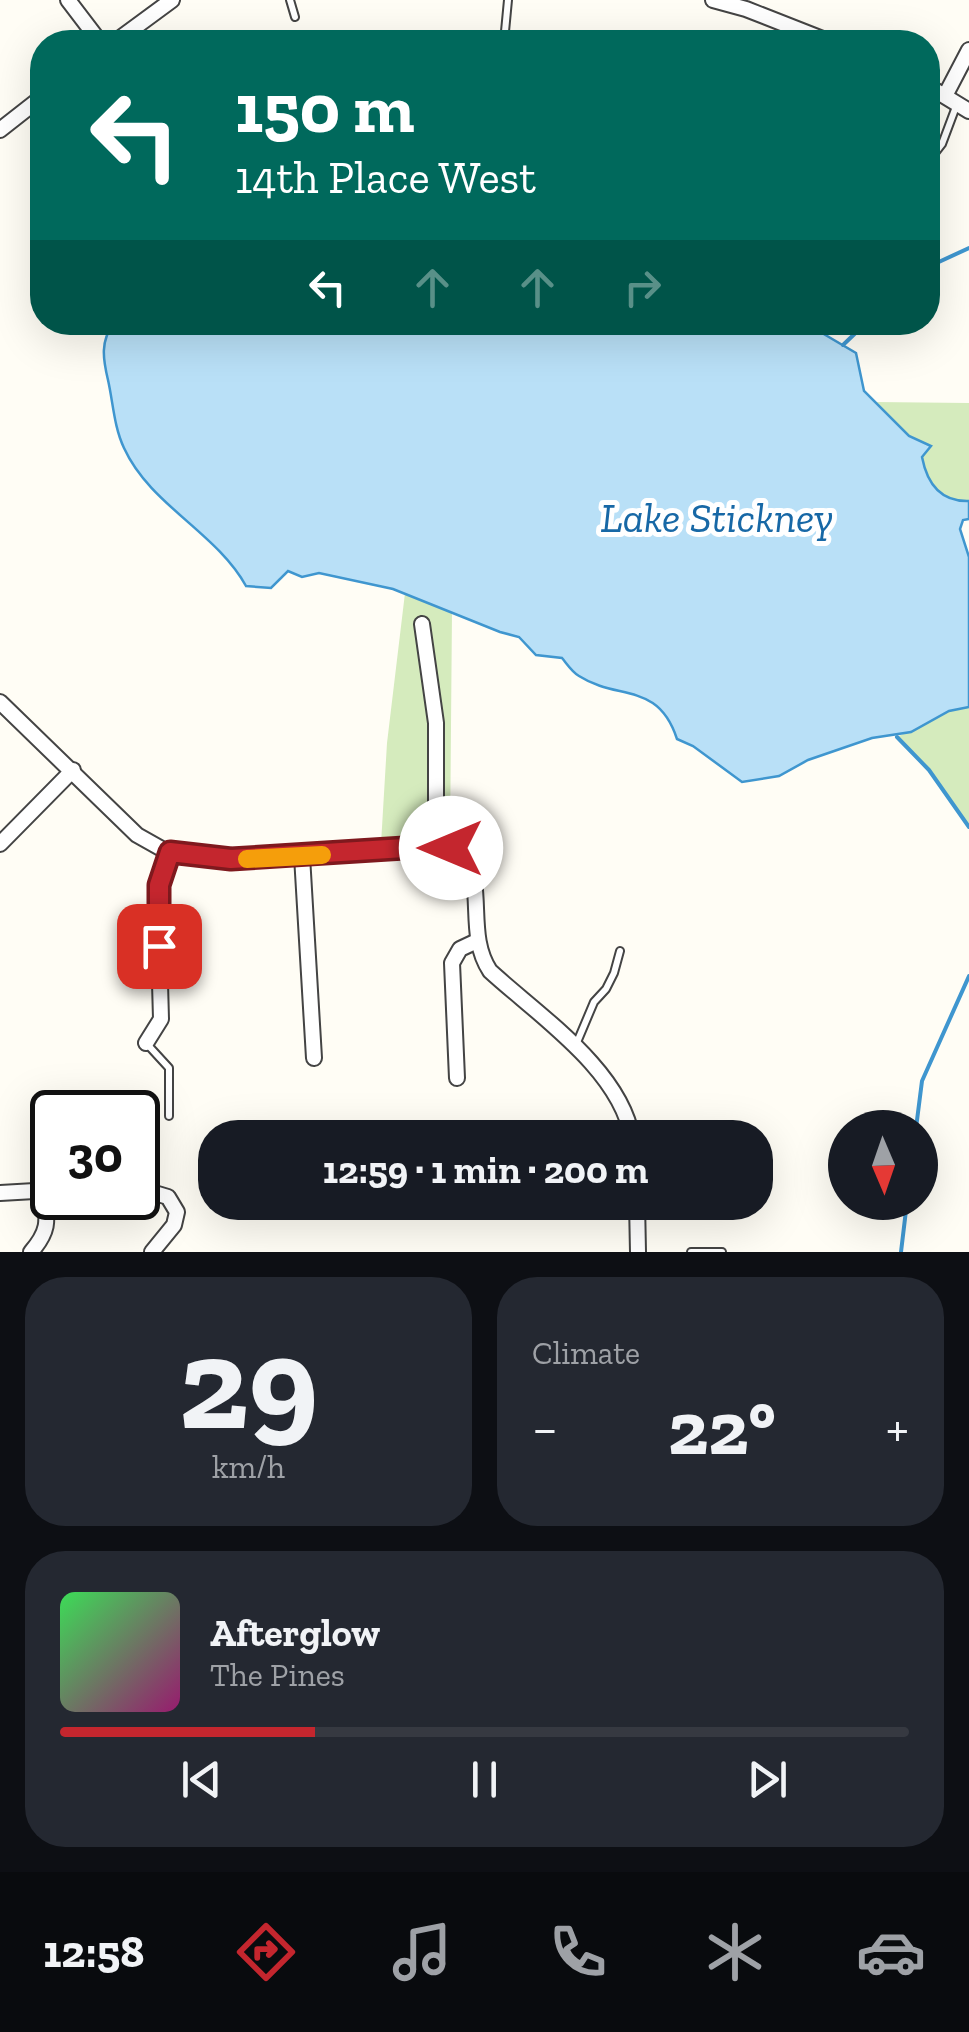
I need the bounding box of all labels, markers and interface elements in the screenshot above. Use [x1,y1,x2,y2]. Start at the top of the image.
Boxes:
text: 150 m [235,66,415,150]
icon: left [70,70,200,200]
text: 14th Place West [235,151,536,205]
icon: left [300,260,355,315]
icon: ahead [405,260,460,315]
icon: ahead [510,260,565,315]
icon: right [615,260,670,315]
water label: Lake Stickney [600,492,834,543]
position arrow [399,796,503,900]
pin [117,904,202,989]
icon: arrive [132,919,187,974]
speed limit sign: 30 [30,1090,160,1220]
north arrow [828,1110,938,1220]
map controls [828,1110,938,1220]
text: 12:59 · 1 min · 200 m [323,1147,648,1193]
text: 29 [179,1305,318,1461]
text: Climate [532,1334,640,1372]
text: 22° [668,1383,776,1473]
text: − [532,1395,558,1461]
text: + [886,1395,909,1461]
text: km/h [212,1448,285,1486]
text: Afterglow [210,1610,380,1656]
text: The Pines [210,1656,345,1694]
icon: previous [174,1752,229,1807]
icon: pause [457,1752,512,1807]
icon: next [740,1752,795,1807]
icon: directions [231,1917,301,1987]
icon: music [387,1917,457,1987]
icon: phone [543,1917,613,1987]
icon: climate [700,1917,770,1987]
icon: car [856,1917,926,1987]
text: 12:58 [43,1925,144,1979]

